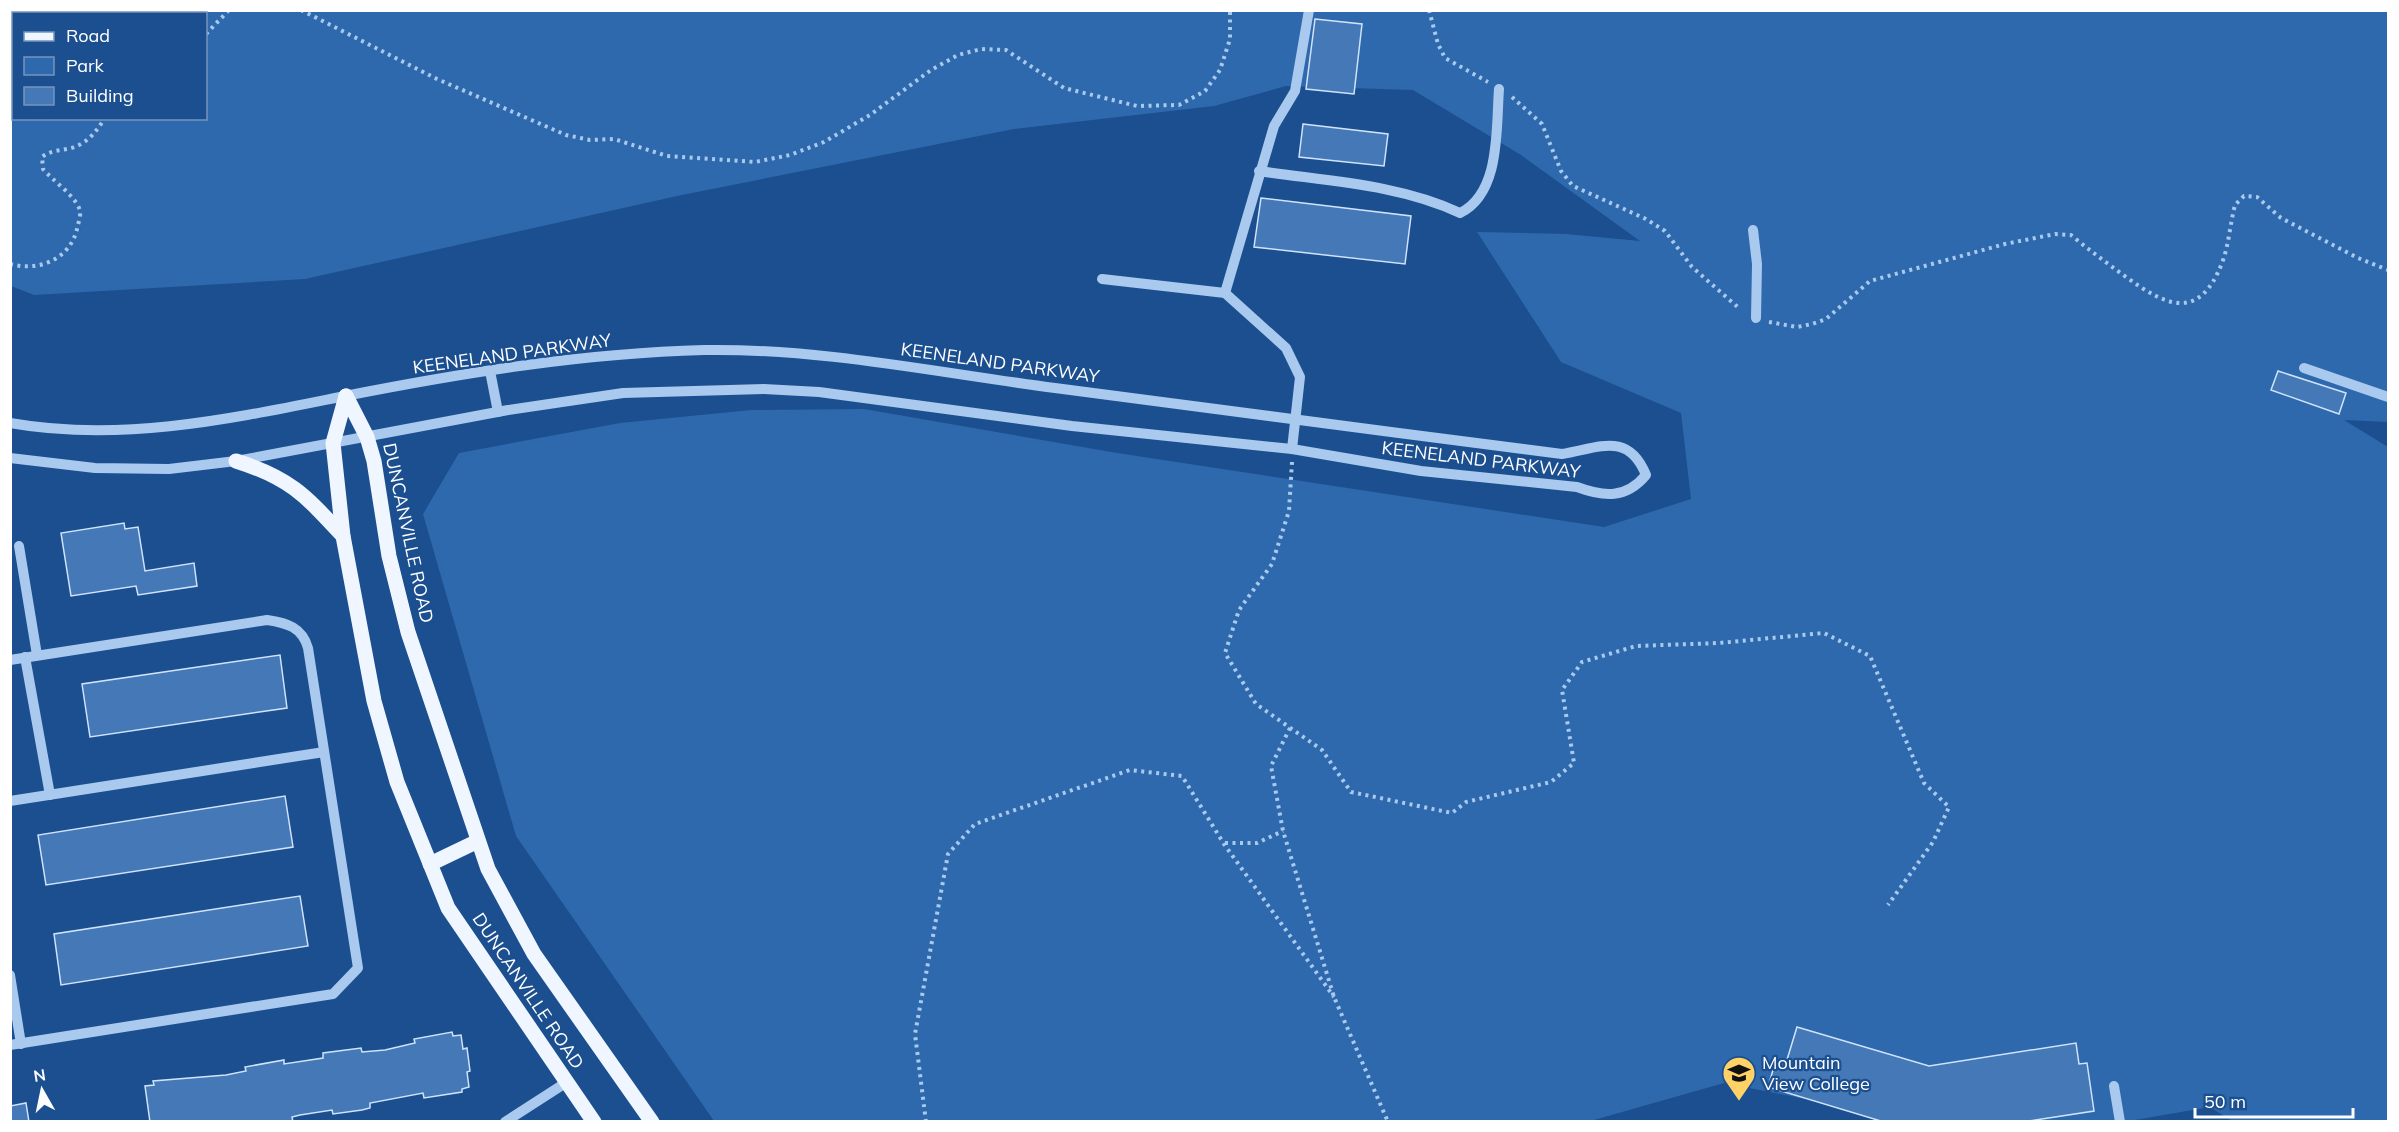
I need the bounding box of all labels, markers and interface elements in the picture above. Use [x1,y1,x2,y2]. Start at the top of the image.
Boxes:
legend [12,12,207,120]
text: Road [66,24,110,47]
text: Park [66,54,105,77]
text: Building [66,84,134,107]
street label: KEENELAND PARKWAY [411,328,614,379]
street label: KEENELAND PARKWAY [899,337,1102,388]
street label: KEENELAND PARKWAY [1380,436,1583,483]
street label: DUNCANVILLE ROAD [378,441,439,625]
street label: DUNCANVILLE ROAD [468,908,589,1073]
place label: Mountain View College [1762,1051,1870,1095]
school or university icon: Mountain View College [1721,1055,1757,1102]
north arrow [12,1060,72,1120]
text: N [32,1064,47,1086]
scale bar [2195,1081,2352,1119]
text: 50 m [2204,1090,2246,1113]

